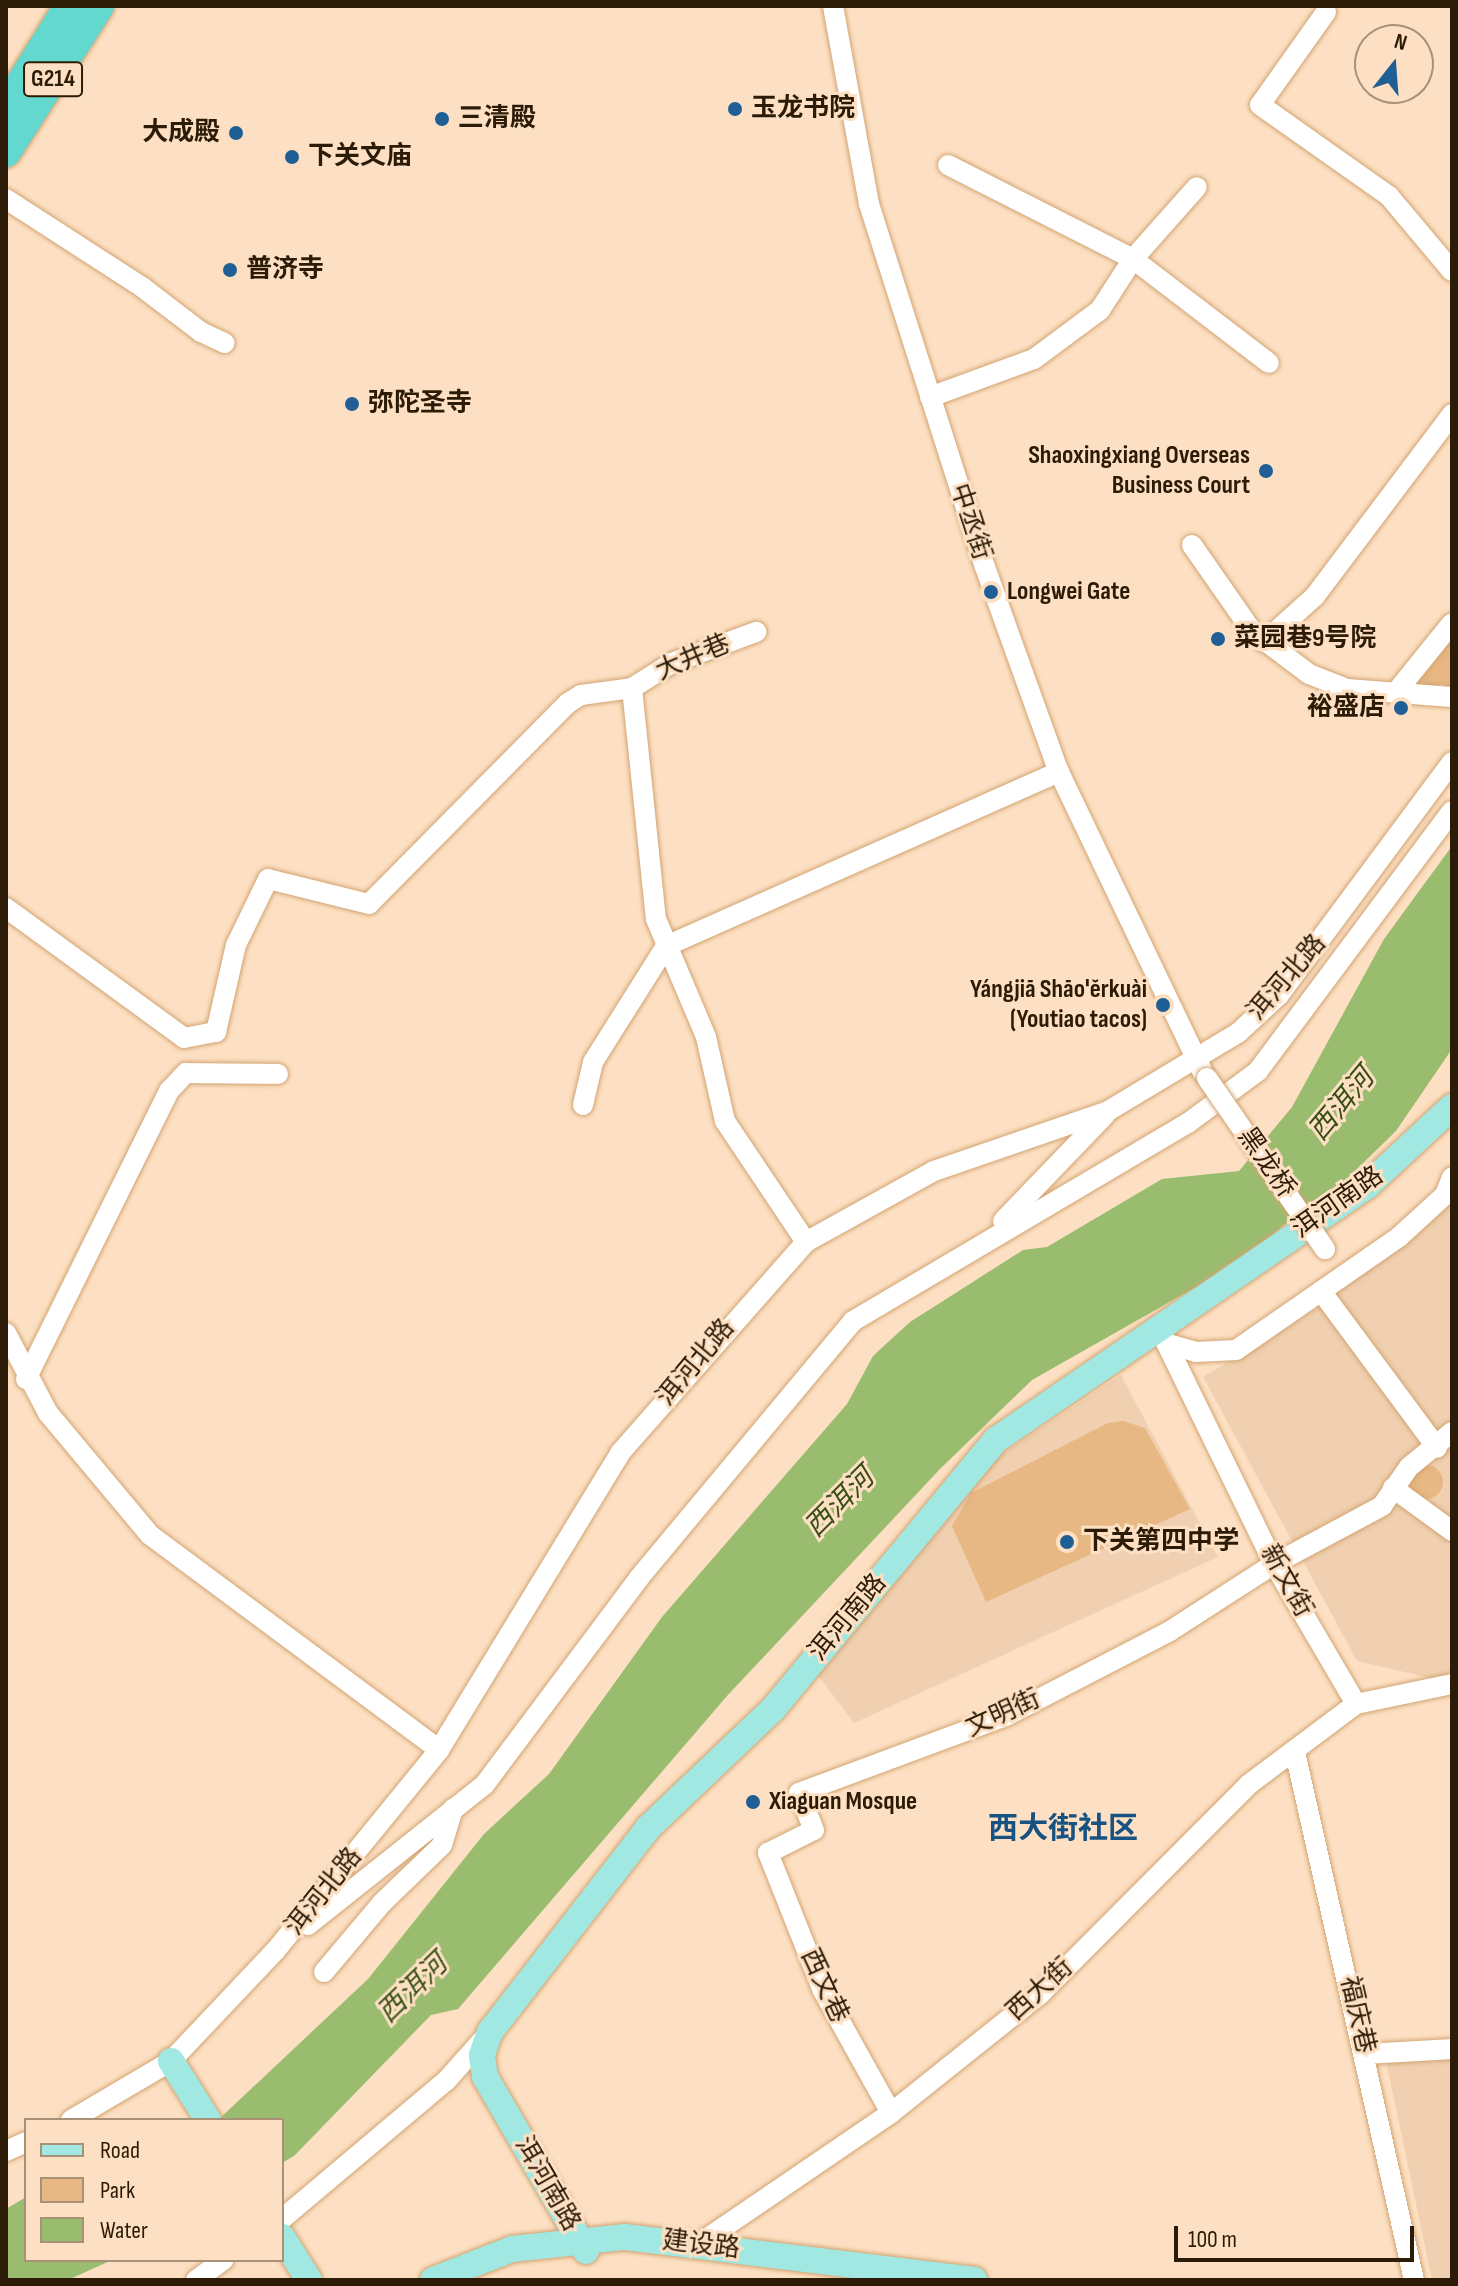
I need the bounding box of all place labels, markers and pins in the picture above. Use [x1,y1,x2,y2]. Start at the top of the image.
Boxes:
place label: 玉龙书院 [751,93,855,125]
marker: 玉龙书院 [726,100,744,118]
place label: 三清殿 [458,103,536,135]
marker: 三清殿 [433,110,451,128]
place label: 大成殿 [142,117,220,149]
marker: 大成殿 [227,124,245,142]
place label: 下关文庙 [308,141,412,173]
marker: 下关文庙 [283,148,301,166]
place label: 普济寺 [246,254,324,286]
marker: 普济寺 [221,261,239,279]
place label: 弥陀圣寺 [368,388,472,420]
marker: 弥陀圣寺 [343,395,361,413]
place label: Shaoxingxiang Overseas Business Court [1028,440,1250,502]
marker: Shaoxingxiang Overseas Business Court [1257,462,1275,480]
place label: Longwei Gate [1007,576,1130,608]
marker: Longwei Gate [982,583,1000,601]
place label: 菜园巷9号院 [1234,623,1376,655]
marker: 菜园巷9号院 [1209,630,1227,648]
place label: 裕盛店 [1307,692,1385,724]
marker: 裕盛店 [1392,699,1410,717]
place label: Yángjiā Shāo'ěrkuài (Youtiao tacos) [970,974,1147,1036]
marker: Yángjiā Shāo'ěrkuài (Youtiao tacos) [1154,996,1172,1014]
place label: 下关第四中学 [1083,1526,1239,1558]
marker: 下关第四中学 [1058,1533,1076,1551]
place label: Xiaguan Mosque [769,1786,917,1818]
marker: Xiaguan Mosque [744,1793,762,1811]

